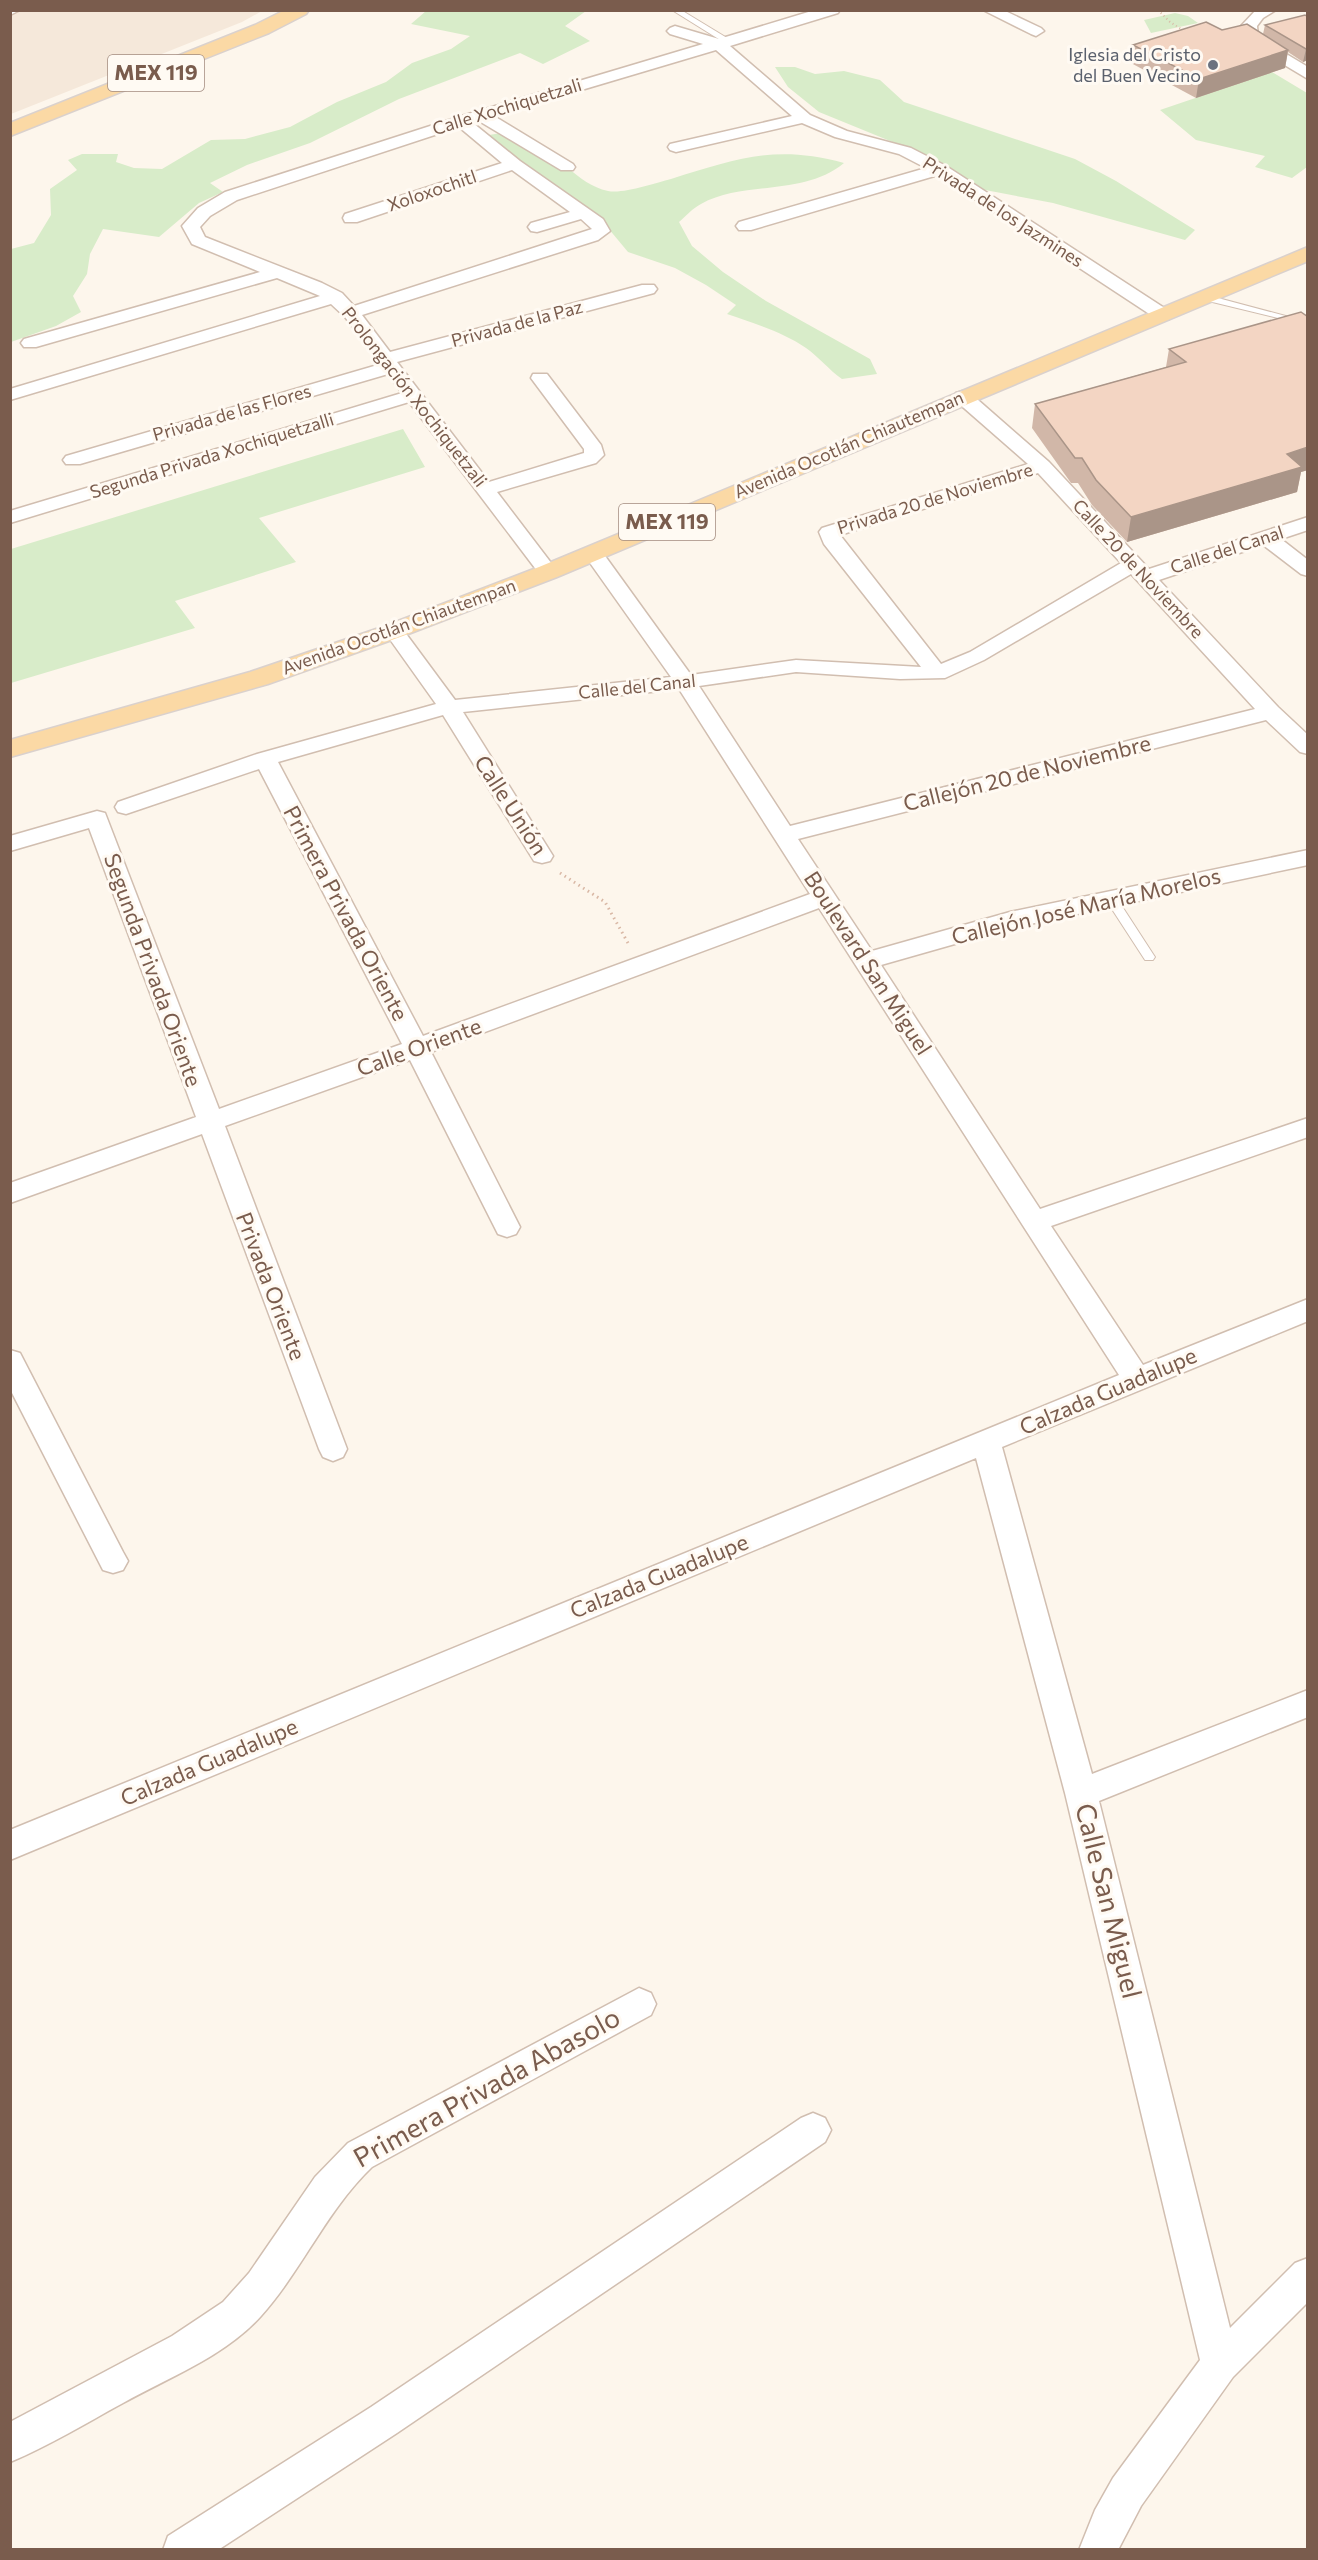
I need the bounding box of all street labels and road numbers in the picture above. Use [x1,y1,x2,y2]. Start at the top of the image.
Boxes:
road number: MEX 119 [108,55,204,91]
street label: Calle Xochiquetzali [429,73,584,139]
street label: Privada de los Jazmines [919,151,1088,271]
street label: Xoloxochitl [384,165,479,216]
street label: Privada de la Paz [449,295,585,351]
street label: Prolongación Xochiquetzali [338,302,492,491]
street label: Privada de las Flores [150,379,314,445]
street label: Avenida Ocotlán Chiautempan [731,386,967,502]
street label: Segunda Privada Xochiquetzalli [87,407,336,503]
street label: Privada 20 de Noviembre [834,458,1035,538]
street label: Calle 20 de Noviembre [1068,494,1209,643]
road number: MEX 119 [619,504,715,540]
street label: Calle del Canal [1167,520,1286,578]
street label: Avenida Ocotlán Chiautempan [279,573,519,679]
street label: Calle del Canal [577,669,697,703]
street label: Callejón 20 de Noviembre [900,729,1154,816]
street label: Calle Unión [469,750,554,860]
street label: Primera Privada Oriente [278,801,415,1025]
street label: Segunda Privada Oriente [99,850,208,1090]
street label: Callejón José María Morelos [949,861,1223,950]
street label: Boulevard San Miguel [799,866,938,1060]
street label: Calle Oriente [353,1011,485,1082]
street label: Privada Oriente [231,1208,312,1364]
street label: Calzada Guadalupe [1015,1341,1200,1440]
street label: Calzada Guadalupe [566,1527,752,1624]
street label: Calzada Guadalupe [116,1712,301,1811]
street label: Calle San Miguel [1069,1800,1150,2002]
street label: Primera Privada Abasolo [347,2000,625,2174]

